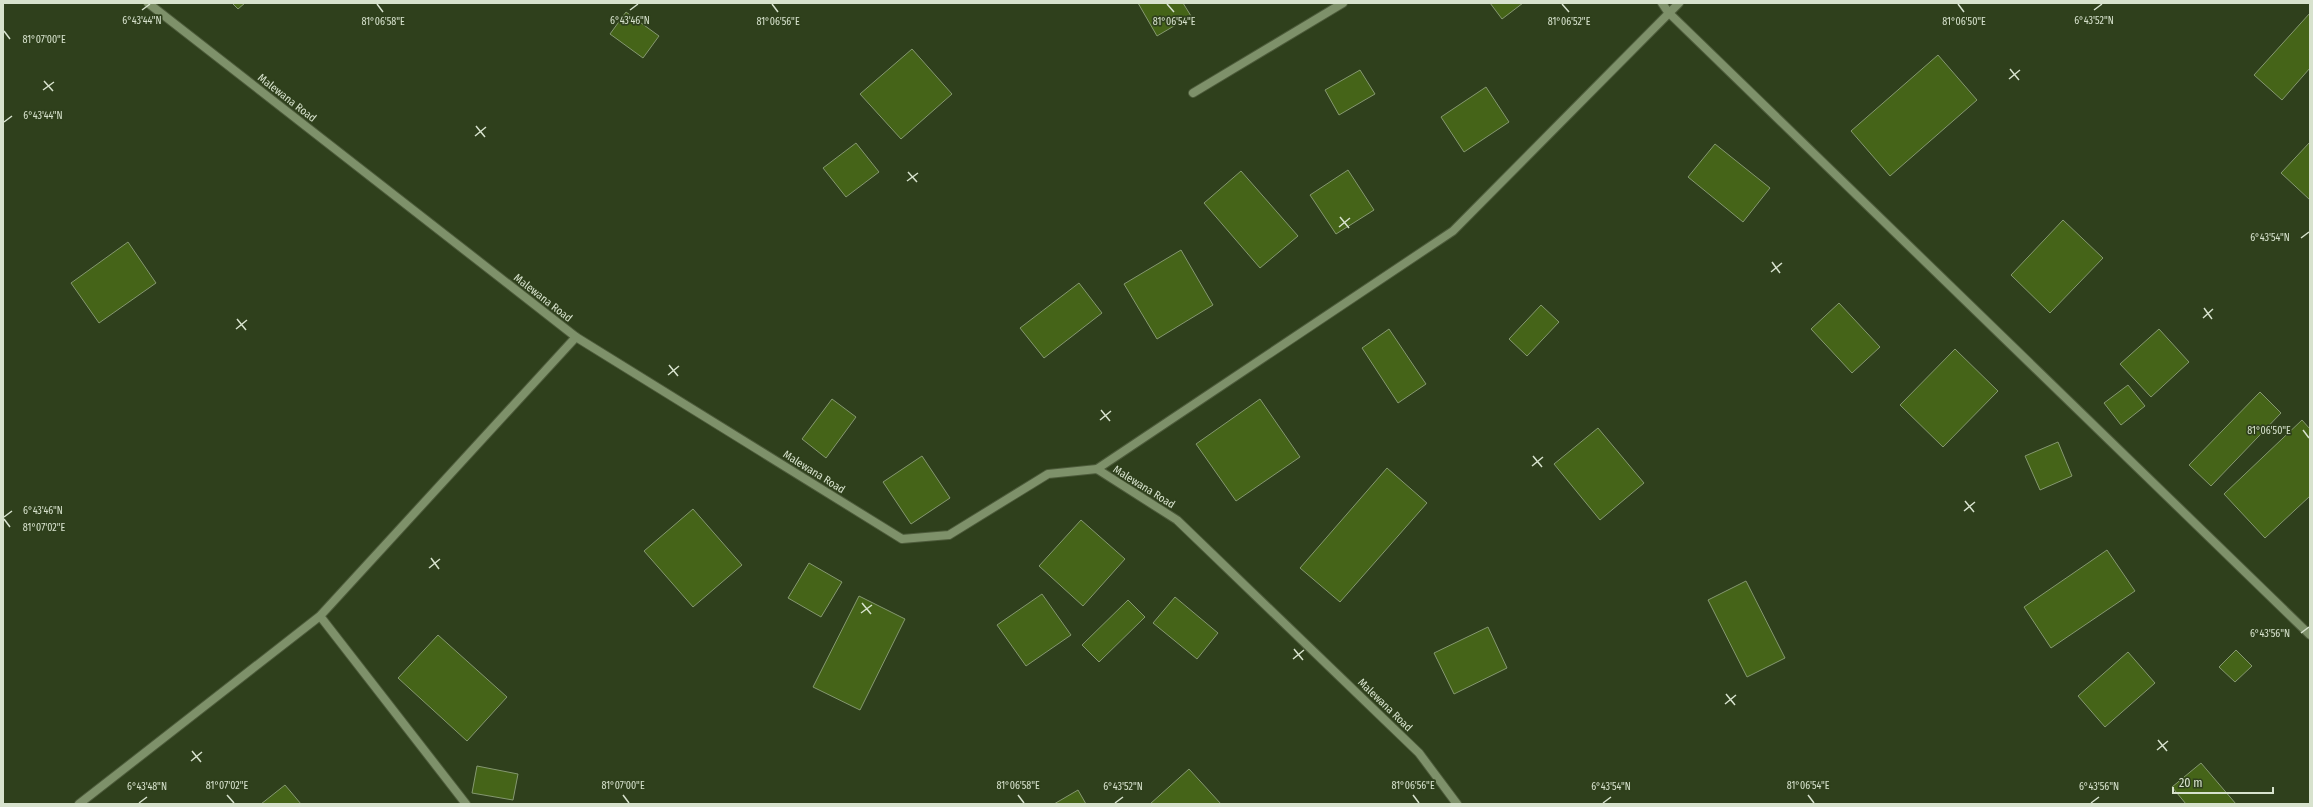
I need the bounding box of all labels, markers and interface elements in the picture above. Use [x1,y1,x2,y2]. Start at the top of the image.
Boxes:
text: 6°43'44"N [122,15,162,27]
text: 6°43'46"N [610,15,650,27]
text: 6°43'52"N [2074,15,2114,27]
text: 81°06'58"E [361,16,405,28]
text: 81°06'56"E [756,16,800,28]
text: 81°06'54"E [1153,16,1196,28]
text: 81°06'52"E [1548,16,1591,28]
text: 81°06'50"E [1942,16,1986,28]
text: 81°07'00"E [22,34,66,46]
street label: Malewana Road [255,71,319,125]
text: 6°43'44"N [23,110,63,122]
text: 6°43'54"N [2250,232,2290,244]
street label: Malewana Road [511,271,575,325]
text: 81°06'50"E [2247,425,2291,437]
street label: Malewana Road [781,448,847,496]
street label: Malewana Road [1111,463,1177,511]
text: 6°43'46"N [23,505,63,517]
text: 81°07'02"E [23,522,66,534]
text: 6°43'56"N [2250,628,2290,640]
street label: Malewana Road [1355,676,1415,734]
scale bar [2173,769,2273,795]
text: 20 m [2179,776,2203,790]
text: 81°07'02"E [206,780,249,792]
text: 81°07'00"E [601,780,645,792]
text: 81°06'58"E [996,780,1040,792]
text: 81°06'56"E [1391,780,1435,792]
text: 81°06'54"E [1787,780,1830,792]
text: 6°43'48"N [127,781,167,793]
text: 6°43'52"N [1103,781,1143,793]
text: 6°43'54"N [1591,781,1631,793]
text: 6°43'56"N [2079,781,2119,793]

